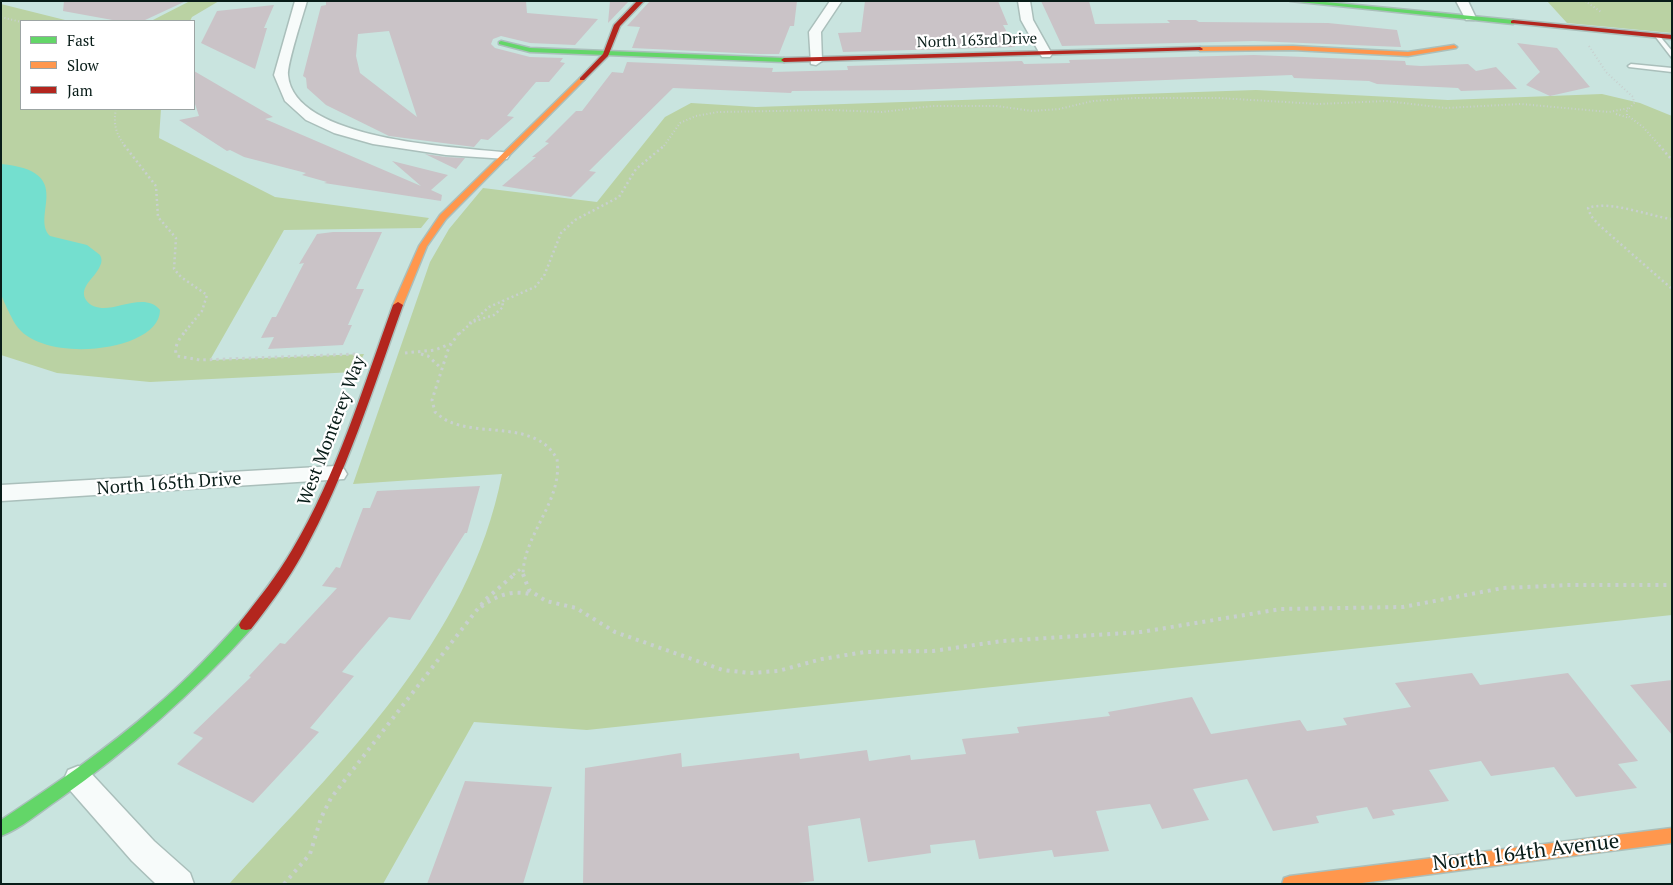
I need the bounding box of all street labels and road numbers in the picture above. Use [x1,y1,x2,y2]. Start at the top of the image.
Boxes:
street label: North 163rd Drive [916,30,1038,52]
street label: West Monterey Way [294,353,370,509]
street label: North 165th Drive [96,468,242,500]
street label: North 164th Avenue [1431,829,1621,877]

